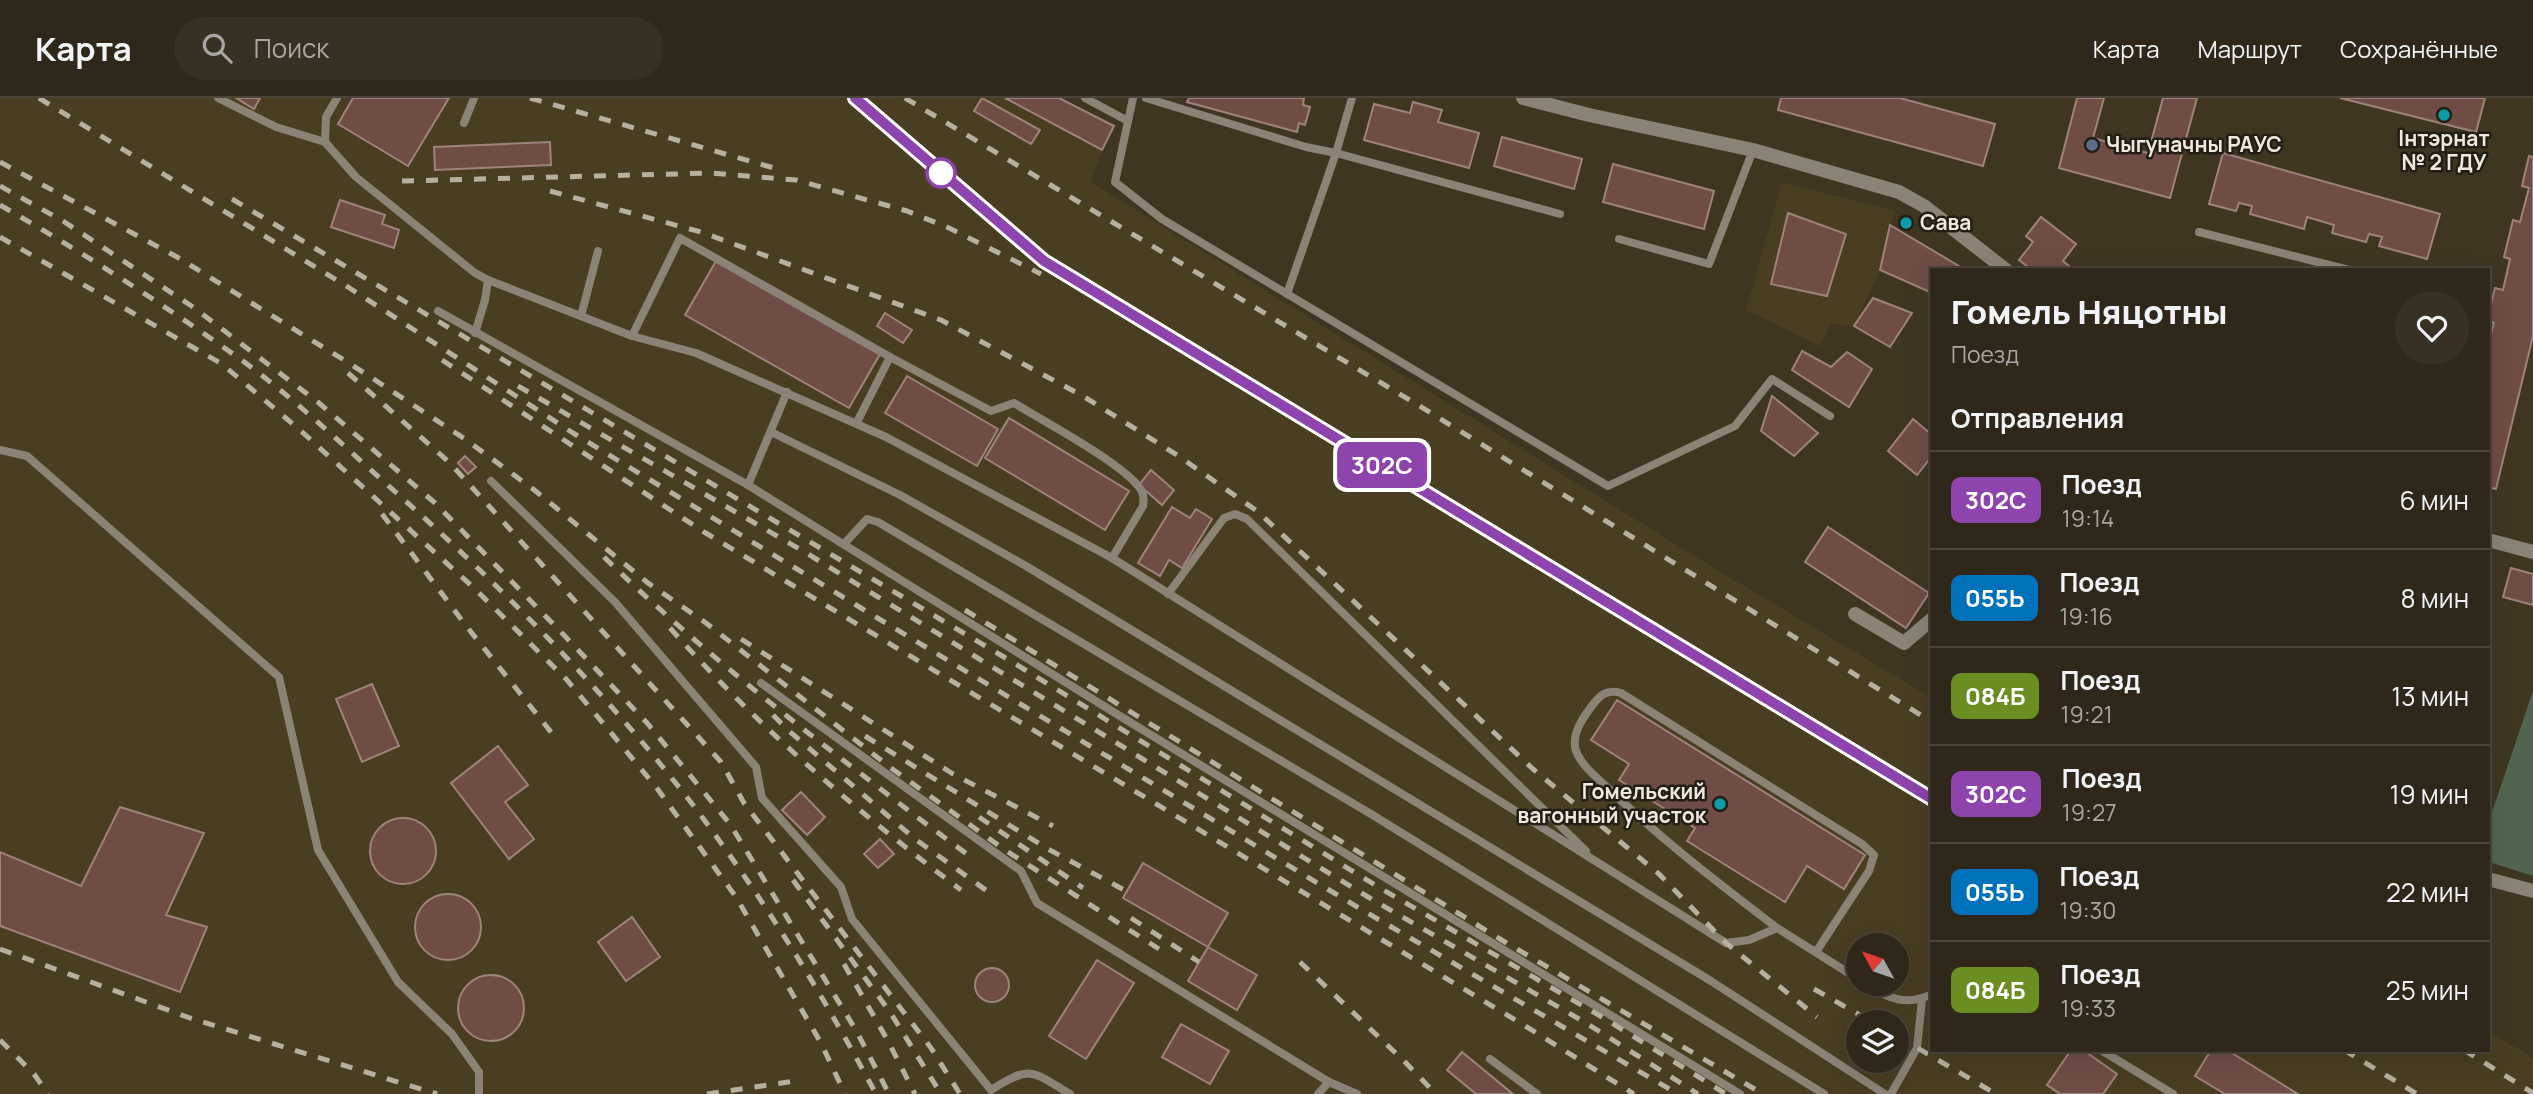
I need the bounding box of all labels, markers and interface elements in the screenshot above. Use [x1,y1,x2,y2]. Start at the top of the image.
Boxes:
search box [174,17,664,80]
text: Карта [35,26,132,71]
icon: search [198,29,236,67]
text: Поиск [254,30,329,66]
text: Карта [2093,32,2160,65]
text: Маршрут [2198,32,2302,65]
text: Сохранённые [2340,32,2498,65]
marker: Інтэрнат № 2 ГДУ [2436,107,2452,123]
place label: Інтэрнат № 2 ГДУ [2398,124,2490,176]
place label: Чыгуначны РАУС [2106,130,2282,158]
marker: Чыгуначны РАУС [2084,137,2100,153]
unlabelled marker [926,158,956,188]
place label: Сава [1920,208,1971,236]
marker: Сава [1898,215,1914,231]
text: Гомель Няцотны [1951,289,2228,334]
button: heart [2395,291,2469,365]
text: Поезд [1951,338,2019,370]
text: Отправления [1951,400,2124,436]
line badge: 302С [1333,442,1431,488]
text: 302С [1351,448,1413,481]
text: Поезд [2062,466,2142,502]
text: 6 мин [2400,482,2469,518]
text: 302С [1965,483,2027,516]
text: 19:14 [2062,502,2114,534]
text: Поезд [2059,564,2139,600]
text: 8 мин [2401,580,2469,616]
text: 055Ь [1965,581,2024,614]
text: 19:16 [2059,600,2113,632]
text: Поезд [2060,662,2140,698]
text: 13 мин [2391,678,2469,714]
text: 084Б [1965,679,2025,712]
text: 19:21 [2060,698,2113,730]
text: Поезд [2062,760,2142,796]
text: 19 мин [2389,776,2469,812]
place label: Гомельский вагонный участок [1518,777,1707,829]
text: 302С [1965,777,2027,810]
marker: Гомельский вагонный участок [1712,796,1728,812]
text: 19:27 [2062,796,2117,828]
text: Поезд [2059,858,2139,894]
text: 22 мин [2386,874,2469,910]
text: 055Ь [1965,875,2024,908]
text: 19:30 [2059,894,2116,926]
north arrow [1846,933,1909,996]
map controls [1846,933,1909,1073]
text: Поезд [2060,956,2140,992]
text: 25 мин [2386,972,2469,1008]
text: 084Б [1965,973,2025,1006]
text: 19:33 [2060,992,2116,1024]
button: layers [1846,1010,1909,1073]

